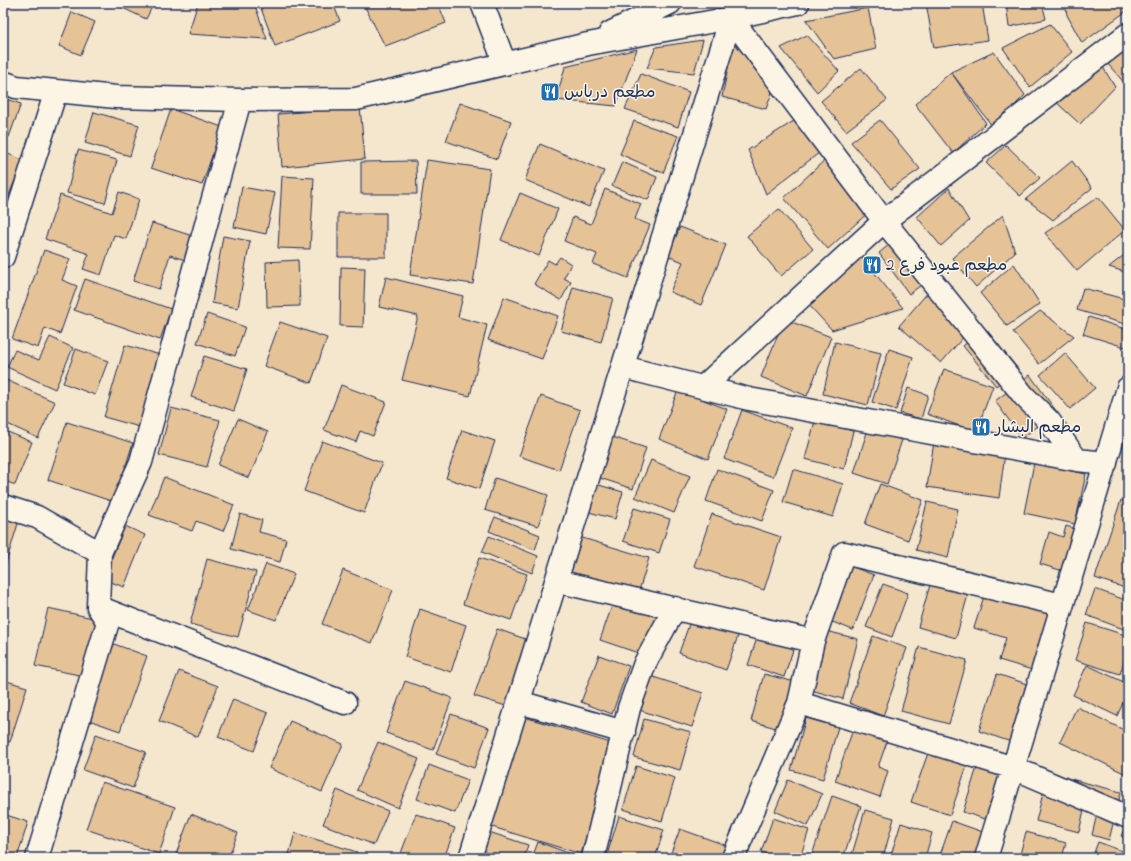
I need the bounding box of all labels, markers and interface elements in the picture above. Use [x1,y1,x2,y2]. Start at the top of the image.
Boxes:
place label: مطعم درباس [564,80,655,105]
restaurant icon: مطعم درباس [539,81,561,103]
place label: مطعم عبود فرع 2 [886,253,1007,278]
restaurant icon: مطعم عبود فرع 2 [861,254,883,276]
place label: مطعم البشار [993,415,1081,440]
restaurant icon: مطعم البشار [970,416,992,438]

